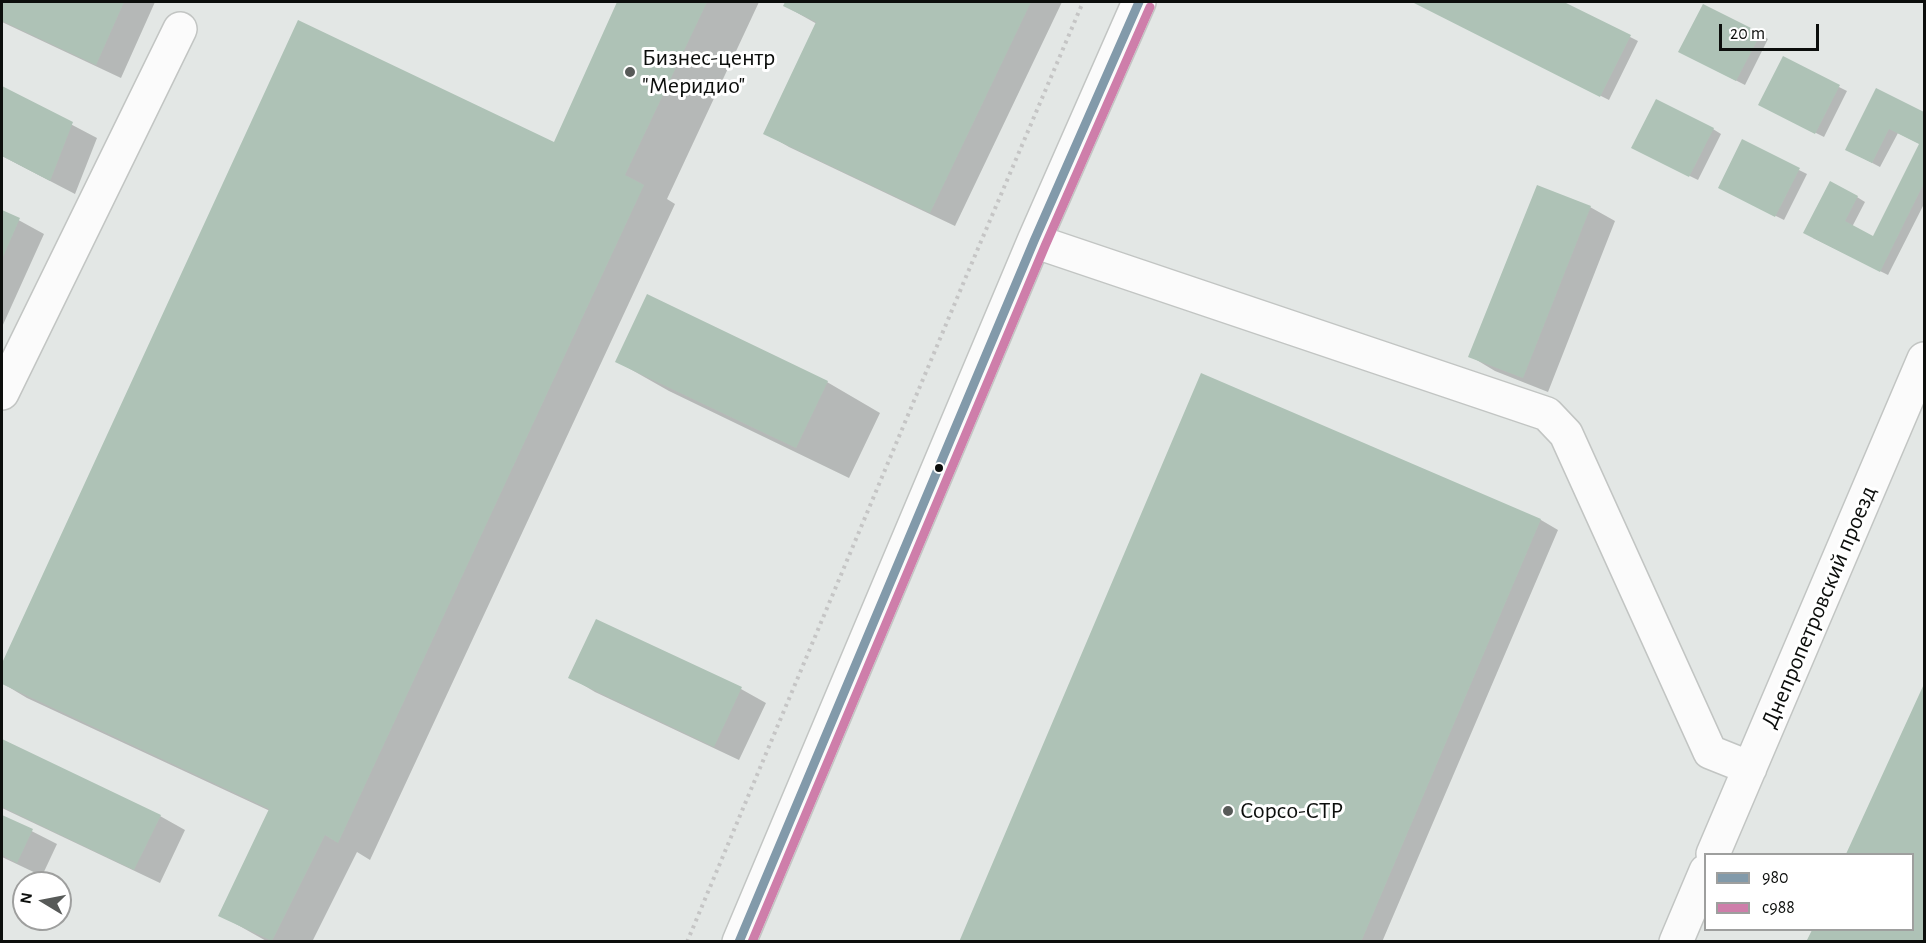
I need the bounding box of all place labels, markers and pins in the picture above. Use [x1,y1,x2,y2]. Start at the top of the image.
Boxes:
place label: Бизнес-центр "Меридио" [642,44,775,100]
marker: Бизнес-центр "Меридио" [623,65,637,79]
unlabelled marker [933,462,945,474]
place label: Сорсо-СТР [1240,797,1343,825]
marker: Сорсо-СТР [1221,804,1235,818]

